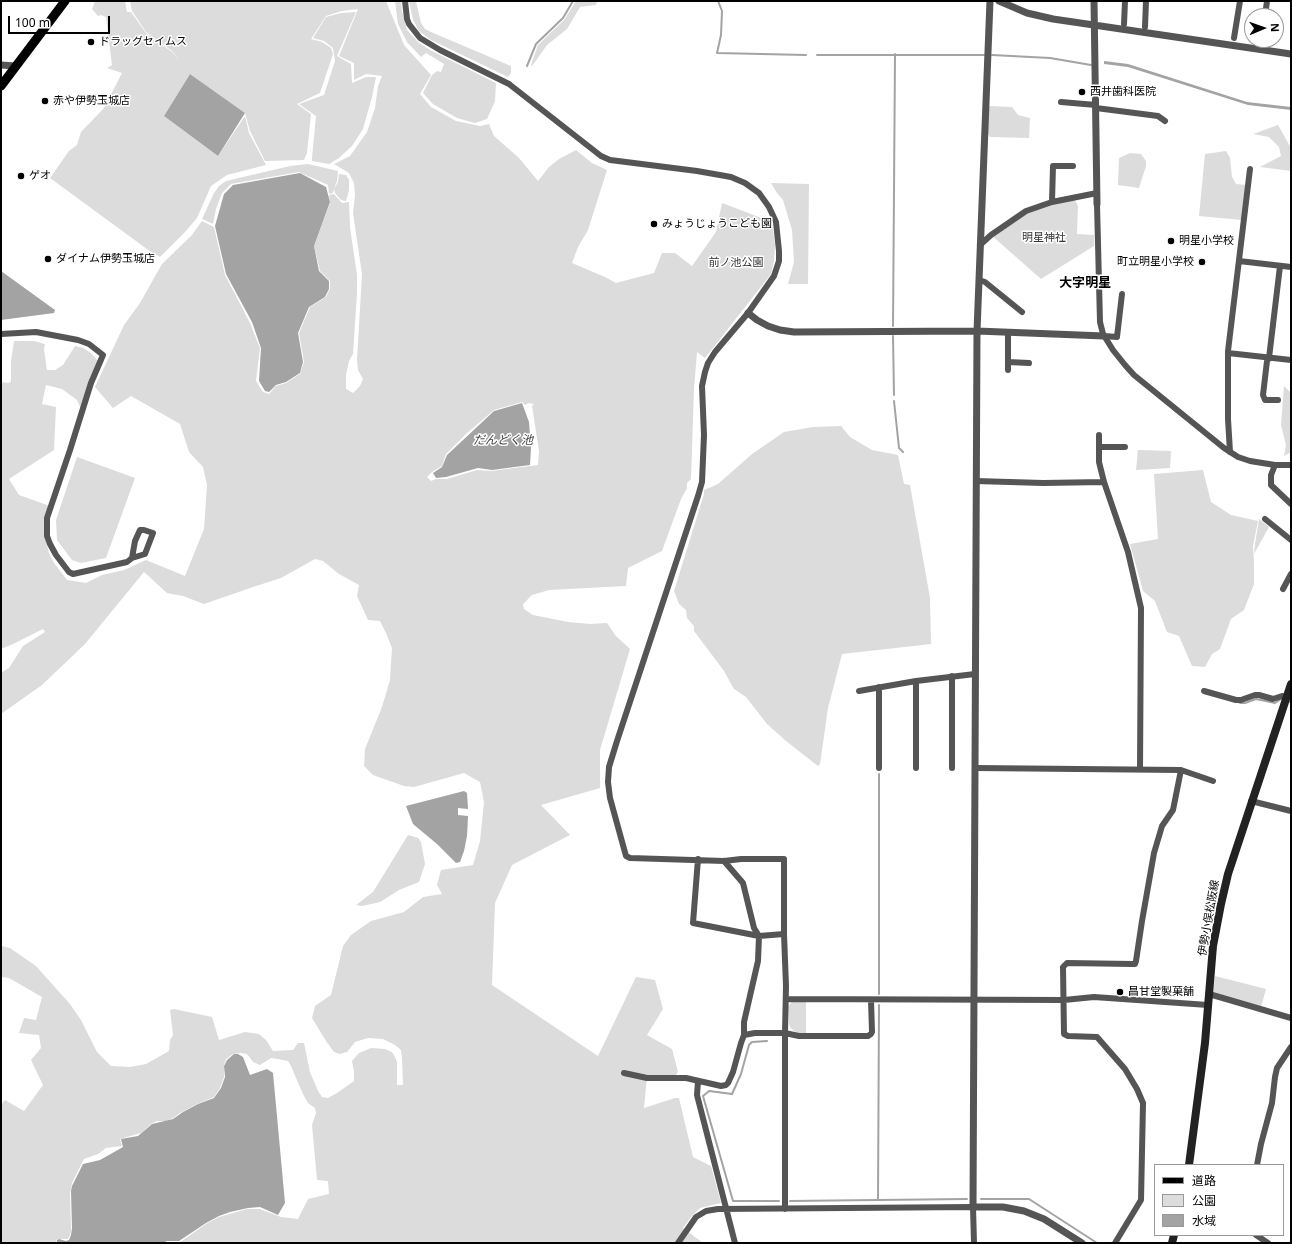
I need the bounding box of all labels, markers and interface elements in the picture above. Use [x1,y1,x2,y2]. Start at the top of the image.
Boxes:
scale bar [10,8,112,34]
north arrow [1244,8,1284,48]
text: 100 m [15,14,50,31]
text: N [1268,23,1283,32]
place label: ドラッグセイムス [99,35,187,49]
marker: ドラッグセイムス [86,37,96,47]
place label: 西井歯科医院 [1090,85,1156,99]
marker: 西井歯科医院 [1077,87,1087,97]
place label: 赤や伊勢玉城店 [53,94,130,108]
marker: 赤や伊勢玉城店 [40,96,50,106]
place label: ゲオ [29,169,51,183]
marker: ゲオ [16,171,26,181]
place label: みょうじょうこども園 [662,217,772,231]
marker: みょうじょうこども園 [649,219,659,229]
park label: 明星神社 [1022,231,1066,245]
place label: 明星小学校 [1179,234,1234,248]
marker: 明星小学校 [1166,236,1176,246]
place label: ダイナム伊勢玉城店 [56,252,155,266]
marker: ダイナム伊勢玉城店 [43,254,53,264]
place label: 町立明星小学校 [1117,255,1194,269]
park label: 前ノ池公園 [709,256,763,270]
marker: 町立明星小学校 [1197,257,1207,267]
district label: 大字明星 [1059,275,1111,291]
water label: だんどく池 [473,434,533,448]
street label: 伊勢小俣松阪線 [1196,879,1222,957]
place label: 昌甘堂製菓舗 [1128,985,1194,999]
marker: 昌甘堂製菓舗 [1115,987,1125,997]
legend [1154,1164,1284,1236]
text: 道路 [1192,1172,1216,1189]
text: 公園 [1192,1192,1216,1209]
text: 水域 [1192,1212,1216,1229]

